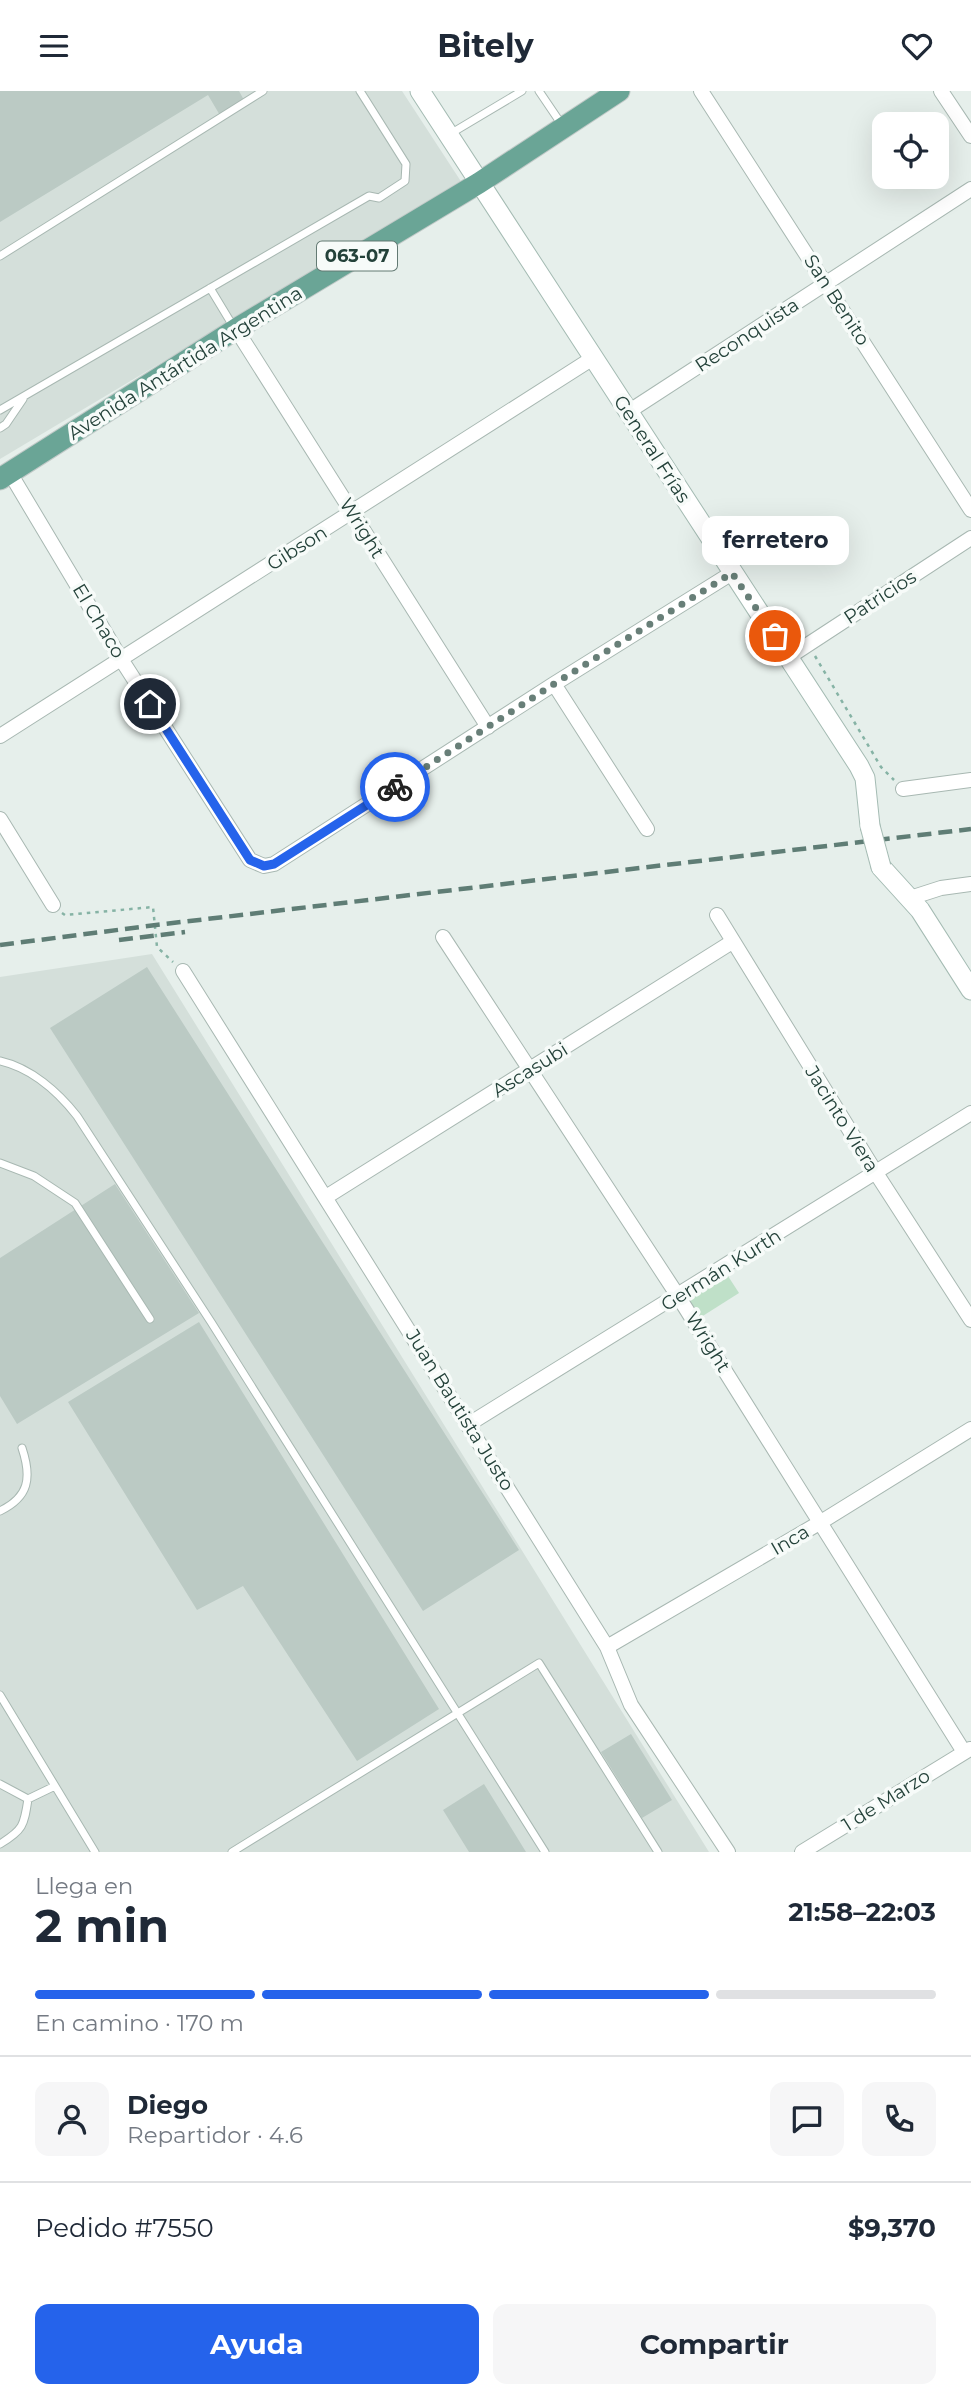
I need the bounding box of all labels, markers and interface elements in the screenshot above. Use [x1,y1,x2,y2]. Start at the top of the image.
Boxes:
text: Bitely [437,26,534,65]
icon: menu [35,27,73,65]
icon: heart [898,27,936,65]
map controls [872,112,949,189]
button: locate [872,112,949,189]
road number: 063-07 [317,241,397,271]
street label: San Benito [799,250,875,350]
street label: Avenida Antártida Argentina [64,281,306,445]
street label: Reconquista [691,293,803,377]
street label: General Frías [609,391,695,507]
street label: Wright [335,494,390,563]
callout: ferretero [702,517,848,566]
street label: Gibson [263,521,331,575]
text: ferretero [722,526,829,554]
street label: Patricios [839,565,921,629]
street label: El Chaco [68,580,130,662]
pin [745,606,805,666]
icon: bag [756,617,794,655]
pin [120,674,180,734]
icon: home [131,685,169,723]
courier [360,752,430,822]
icon: bike [376,768,414,806]
street label: Ascasubi [488,1038,572,1102]
street label: Jacinto Viera [800,1061,884,1176]
street label: Germán Kurth [657,1224,785,1316]
street label: Wright [681,1308,736,1377]
street label: Juan Bautista Justo [400,1324,519,1495]
street label: Inca [767,1520,813,1560]
street label: 1 de Marzo [838,1764,934,1836]
text: Llega en [35,1872,133,1900]
text: 21:58–22:03 [788,1896,936,1928]
text: 2 min [35,1897,169,1954]
text: En camino · 170 m [35,2009,244,2037]
button: person [35,2082,109,2156]
button: chat [770,2082,844,2156]
button: phone [862,2082,936,2156]
text: Diego [127,2089,208,2121]
text: Repartidor · 4.6 [127,2121,303,2149]
text: Pedido #7550 [35,2212,214,2244]
text: $9,370 [848,2212,936,2244]
button: Ayuda [35,2304,479,2384]
button: Compartir [493,2304,936,2384]

